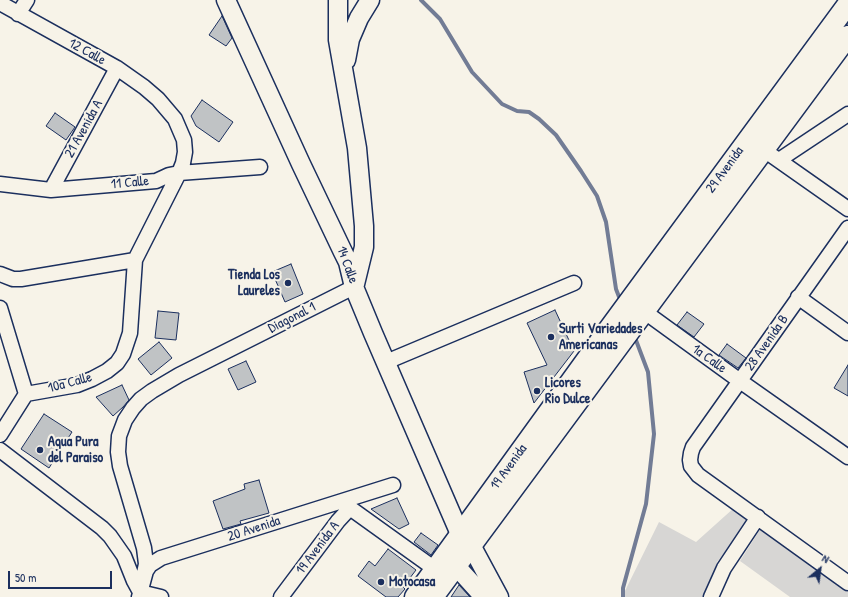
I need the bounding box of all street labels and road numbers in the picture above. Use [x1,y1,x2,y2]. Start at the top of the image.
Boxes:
street label: 12 Calle [66,35,108,69]
street label: 21 Avenida A [61,97,107,161]
street label: 29 Avenida [703,143,747,197]
street label: 11 Calle [110,173,150,193]
street label: 14 Calle [333,244,361,286]
street label: Diagonal 1 [265,299,319,337]
street label: 28 Avenida B [742,312,792,374]
street label: 1a Calle [688,341,730,377]
street label: 10a Calle [46,369,94,397]
street label: 19 Avenida [487,441,531,493]
street label: 20 Avenida [226,513,282,545]
street label: 19 Avenida A [293,518,343,578]

